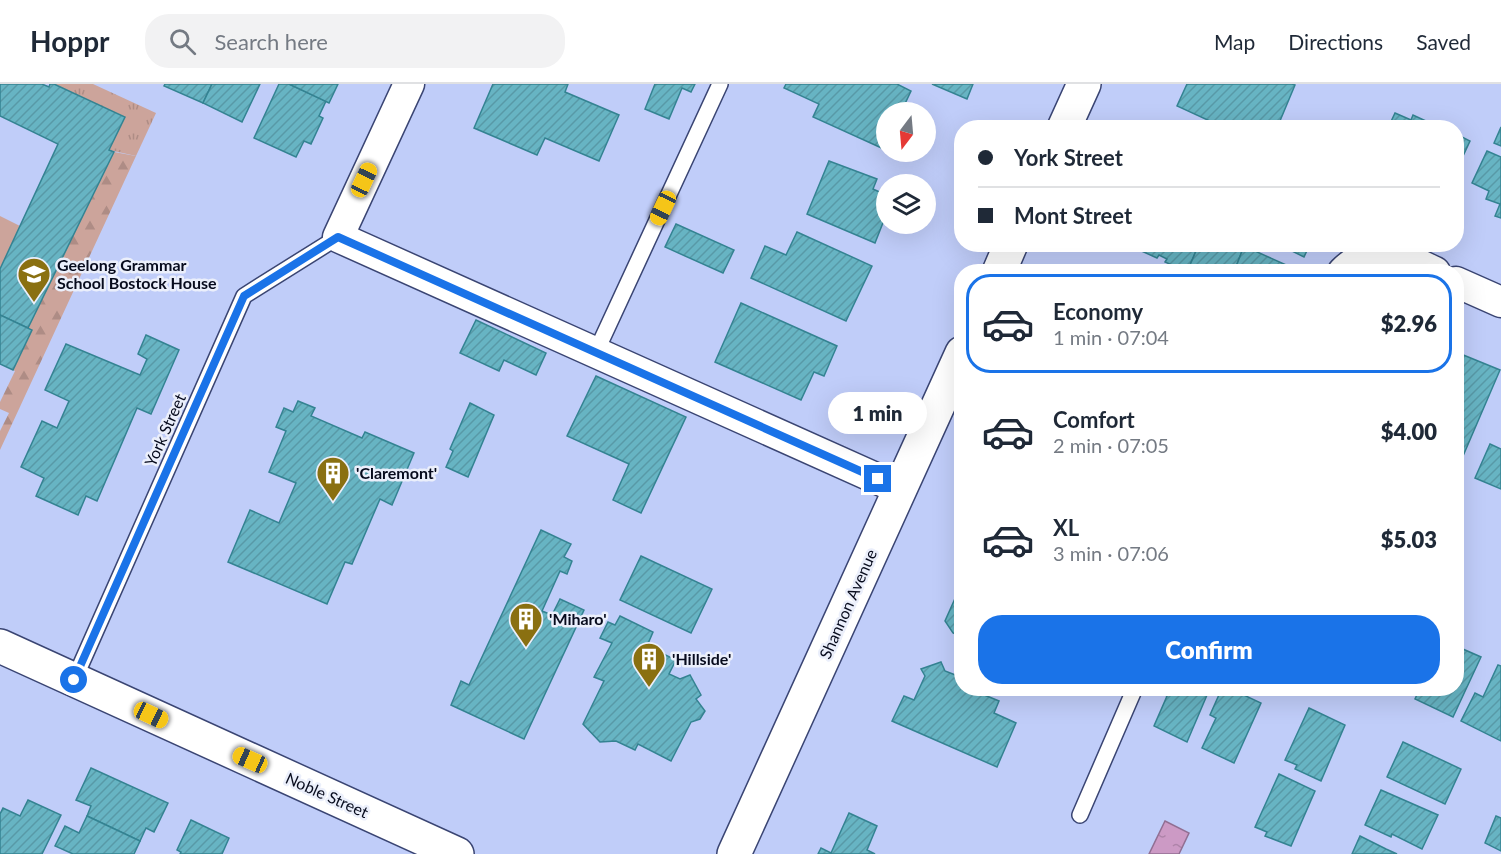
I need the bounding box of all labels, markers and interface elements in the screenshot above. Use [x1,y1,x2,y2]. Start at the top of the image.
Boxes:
search box [145,14,565,68]
text: Hoppr [30,24,109,58]
icon: search [166,25,199,58]
text: Search here [214,28,328,55]
text: Map [1214,29,1255,54]
text: Directions [1288,29,1383,54]
text: Saved [1416,29,1471,54]
north arrow [876,102,936,162]
map controls [876,102,936,234]
text: York Street [1014,144,1123,171]
car [348,160,380,200]
button: layers [876,174,936,234]
car [647,188,679,228]
text: Mont Street [1014,202,1132,229]
place label: Geelong Grammar School Bostock House [57,255,217,292]
school or university icon: Geelong Grammar School Bostock House [16,256,52,303]
icon: car [981,297,1035,351]
text: Economy [1053,298,1143,325]
text: $2.96 [1381,310,1437,337]
text: 1 min · 07:04 [1053,325,1169,349]
street label: York Street [140,390,189,469]
callout: 1 min [828,392,928,434]
text: 1 min [853,401,902,425]
icon: car [981,405,1035,459]
text: Comfort [1053,406,1135,433]
text: $4.00 [1381,418,1437,445]
text: 2 min · 07:05 [1053,433,1169,457]
building icon: 'Claremont' [315,455,351,502]
place label: 'Claremont' [356,463,437,482]
route end [864,465,891,492]
icon: car [981,513,1035,567]
text: XL [1053,514,1079,541]
text: $5.03 [1381,526,1437,553]
text: 3 min · 07:06 [1053,541,1169,565]
street label: Shannon Avenue [815,546,880,661]
building icon: 'Miharo' [508,601,544,648]
place label: 'Miharo' [549,609,607,628]
button: Confirm [978,615,1440,684]
building icon: 'Hillside' [631,641,667,688]
place label: 'Hillside' [672,649,731,668]
route start [60,666,87,693]
car [131,699,171,731]
car [230,744,270,776]
street label: Noble Street [283,768,372,821]

